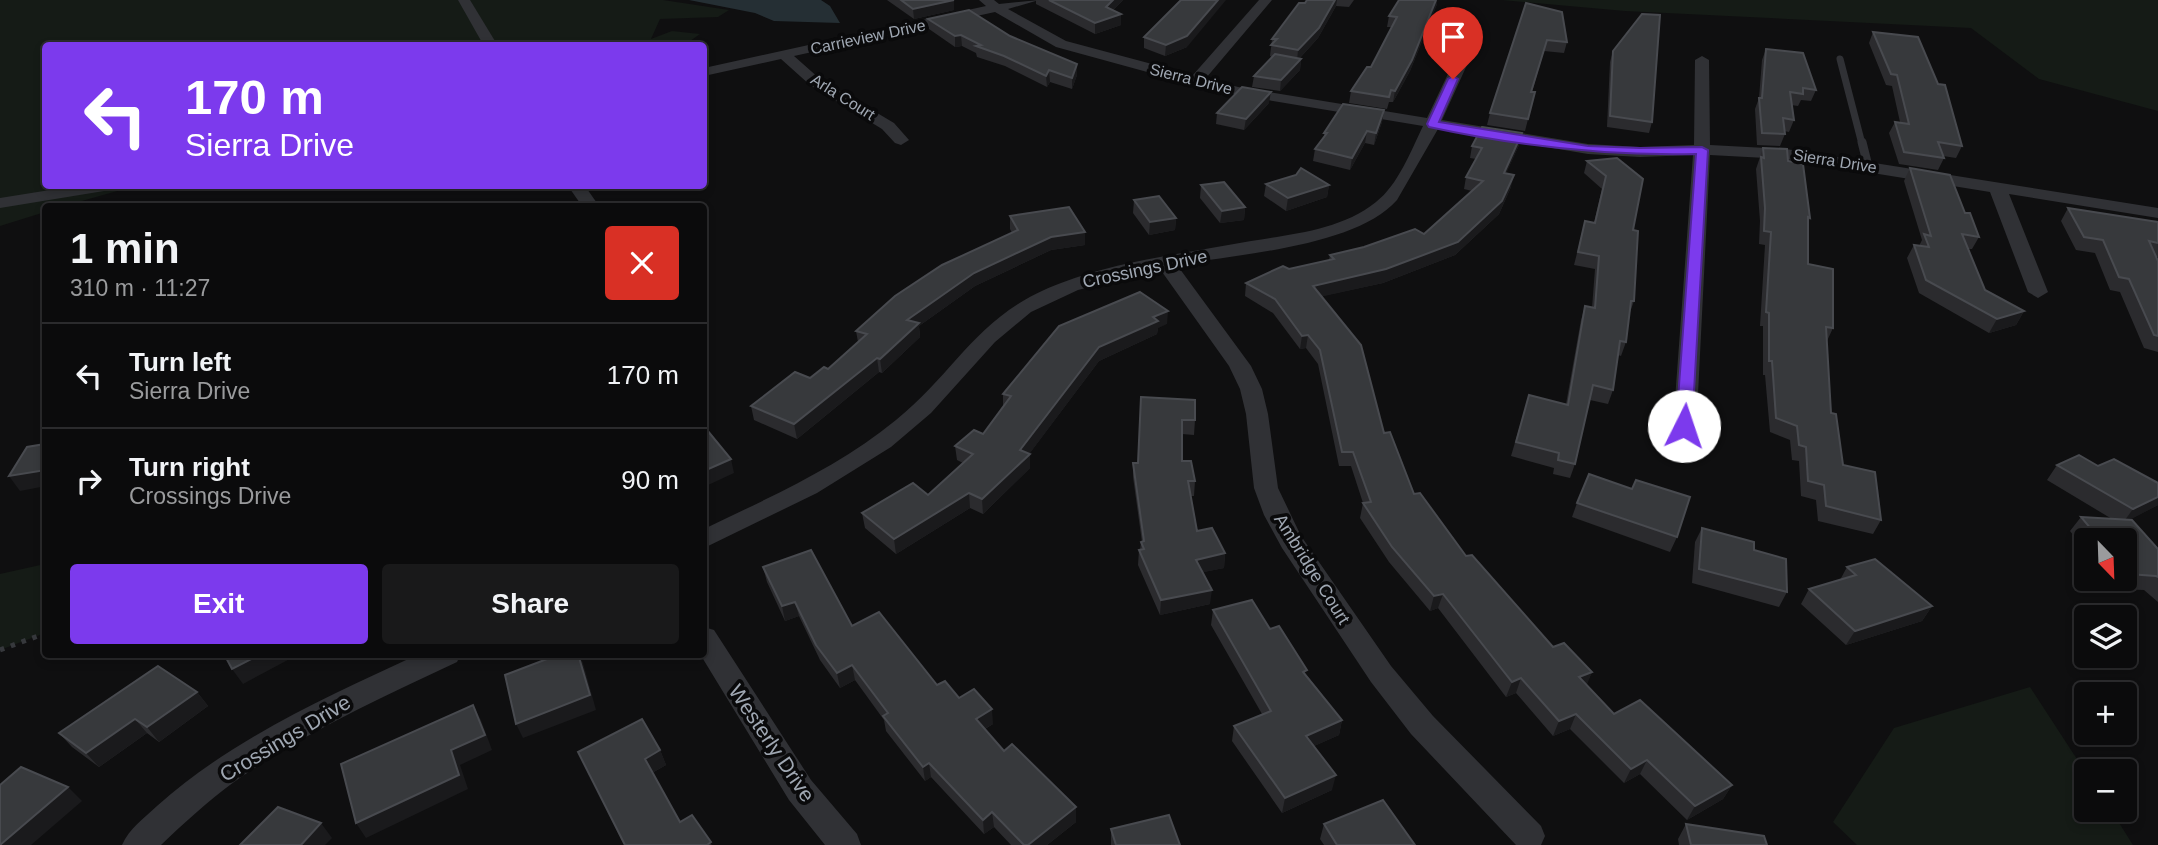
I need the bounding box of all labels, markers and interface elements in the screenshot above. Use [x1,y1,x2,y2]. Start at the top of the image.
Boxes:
pin [1423,7,1483,79]
street label: Carrieview Drive [809,16,927,58]
icon: arrive [1434,18,1472,56]
street label: Sierra Drive [1148,61,1234,97]
icon: left [70,70,161,161]
text: 170 m [185,70,324,124]
street label: Arla Court [808,71,879,124]
text: Sierra Drive [185,127,354,163]
street label: Sierra Drive [1792,146,1878,176]
text: 1 min [70,225,180,272]
button: close [605,226,679,300]
street label: Crossings Drive [1081,246,1209,292]
text: 310 m · 11:27 [70,275,210,301]
text: Turn left [129,347,231,377]
icon: left [70,357,108,395]
text: 170 m [607,360,679,390]
text: Sierra Drive [129,378,250,404]
position arrow [1647,389,1721,463]
text: Turn right [129,452,250,482]
icon: right [70,462,108,500]
text: 90 m [621,465,679,495]
text: Crossings Drive [129,483,291,509]
street label: Ambridge Court [1270,510,1354,628]
north arrow [2074,528,2137,592]
map controls [2074,528,2137,822]
button: Exit [70,564,368,644]
button: Share [382,564,679,644]
button: layers [2074,605,2137,668]
street label: Westerly Drive [724,680,820,806]
button: + [2074,682,2137,745]
street label: Crossings Drive [216,690,354,786]
button: − [2074,759,2137,822]

